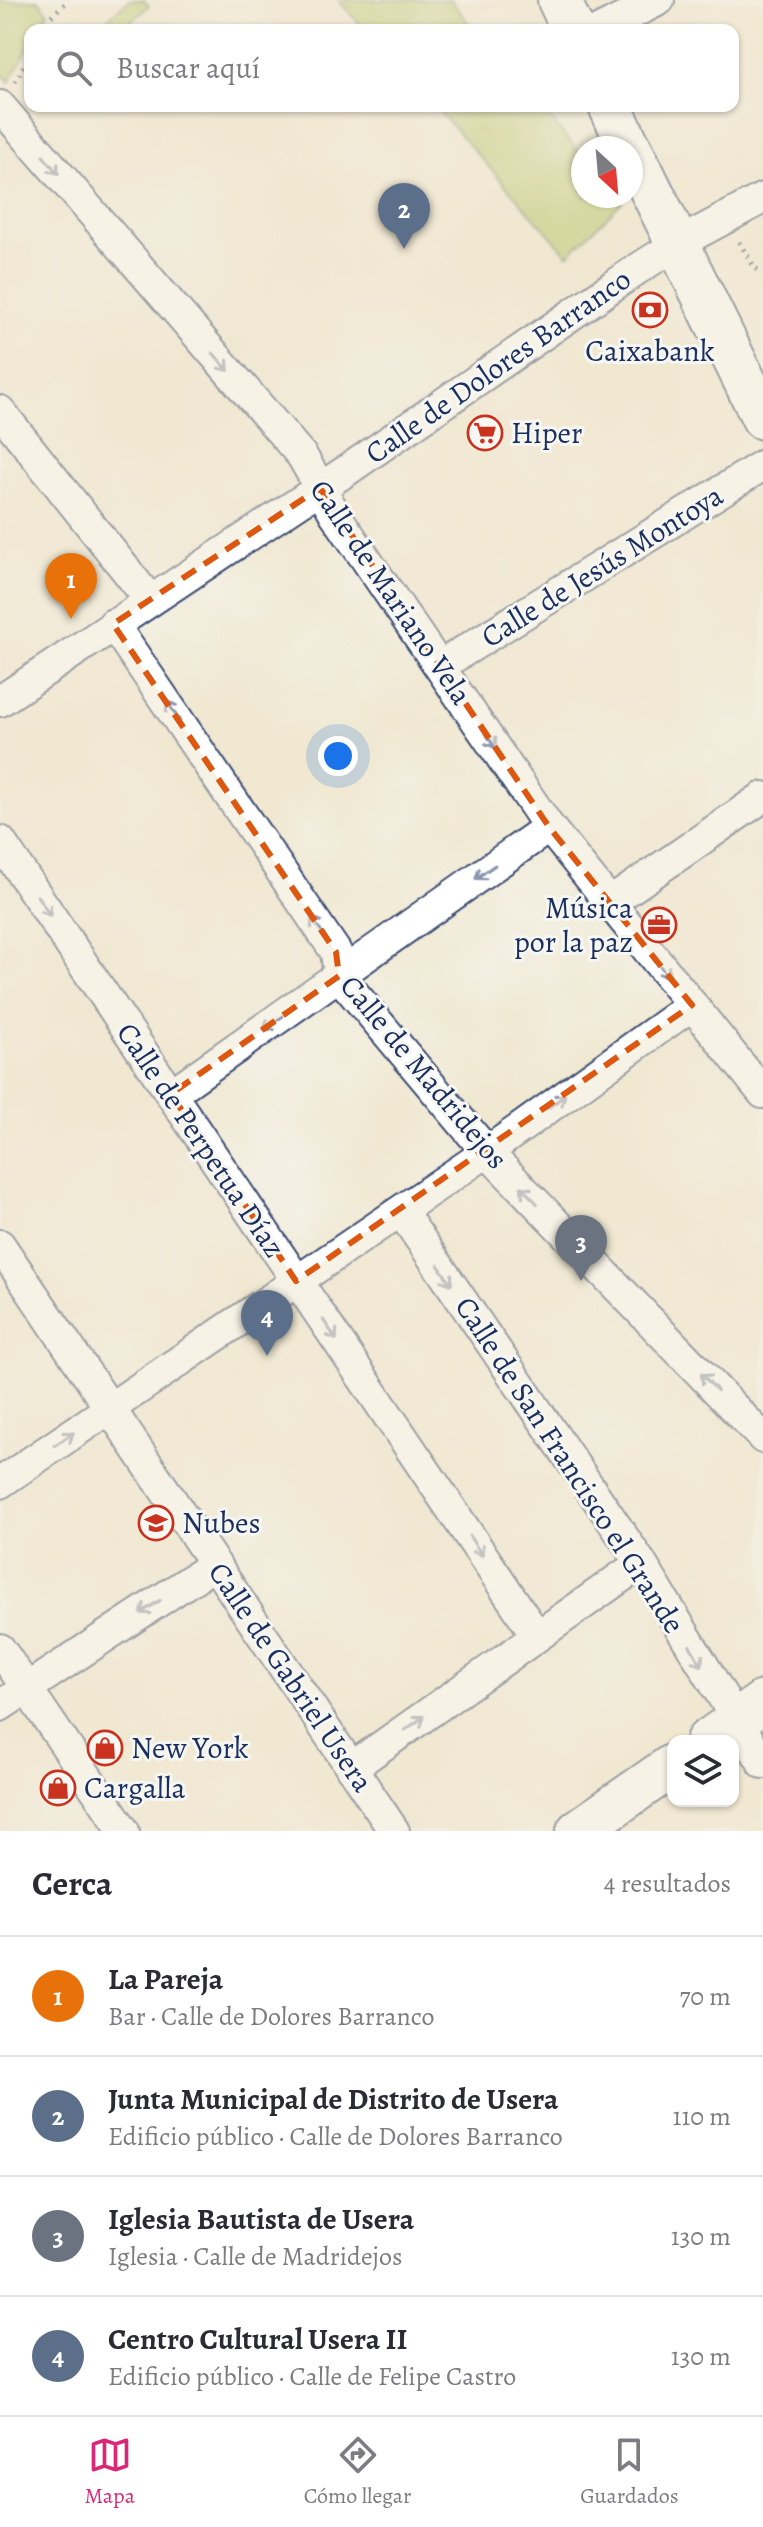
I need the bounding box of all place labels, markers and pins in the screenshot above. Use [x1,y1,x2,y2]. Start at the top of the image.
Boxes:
pin: 2 [378,183,430,249]
bank icon: Caixabank [631,291,669,329]
place label: Caixabank [585,331,715,371]
place label: Hiper [511,413,583,453]
supermarket icon: Hiper [466,414,504,452]
pin: 1 [45,553,97,619]
place label: Música por la paz [514,888,633,962]
office icon: Música por la paz [640,906,678,944]
pin: 3 [555,1215,607,1281]
pin: 4 [241,1290,293,1356]
place label: Nubes [182,1503,261,1543]
school or university icon: Nubes [137,1504,175,1542]
place label: New York [131,1728,249,1768]
shop icon: New York [86,1729,124,1767]
place label: Cargalla [84,1768,186,1808]
shop icon: Cargalla [39,1769,77,1807]

